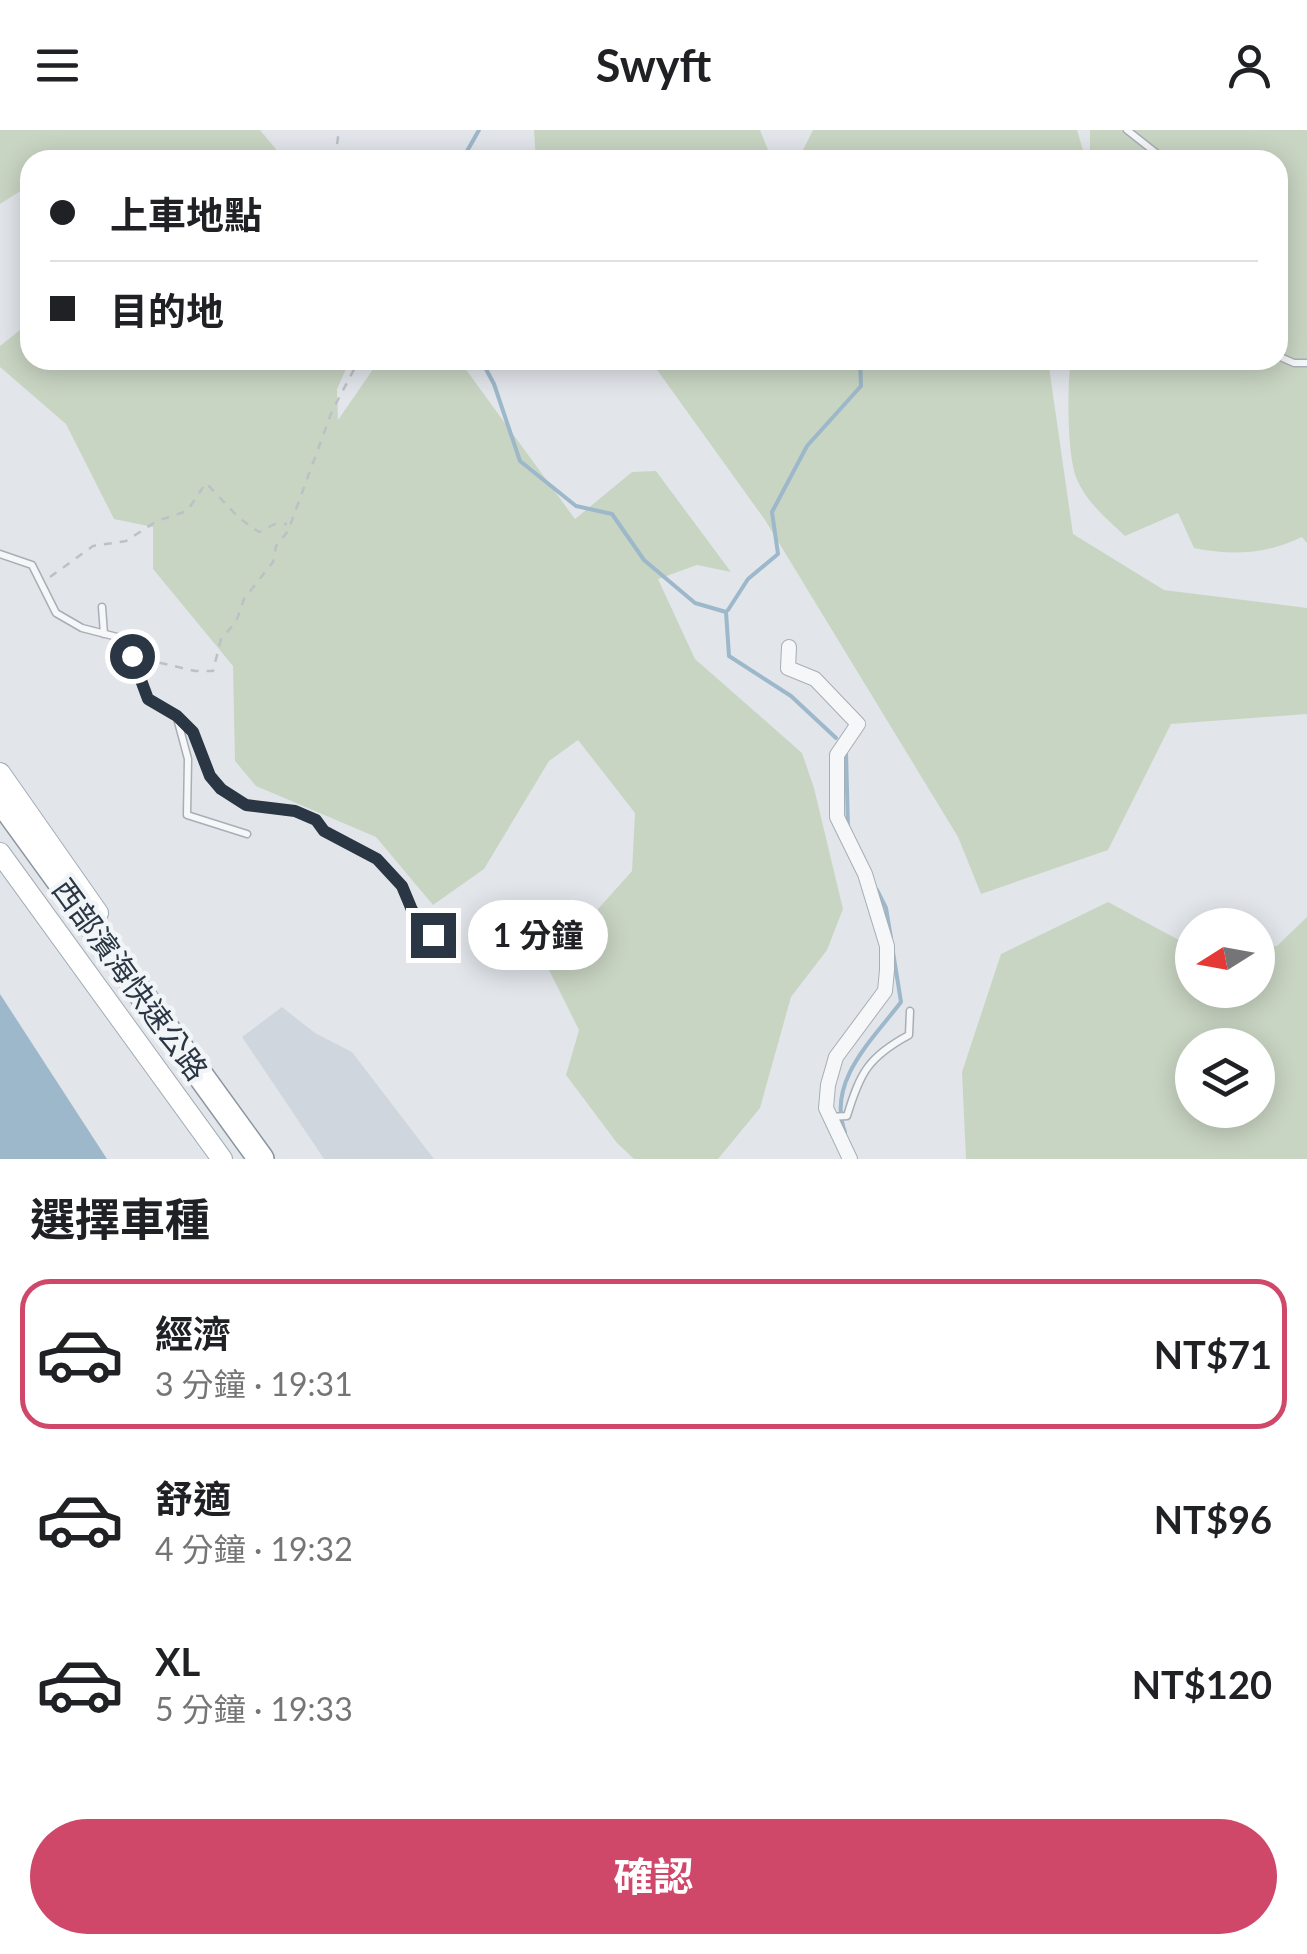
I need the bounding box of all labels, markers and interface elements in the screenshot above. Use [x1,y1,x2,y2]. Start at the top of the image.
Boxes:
icon: menu [30,38,85,93]
text: Swyft [596,38,711,92]
icon: person [1222,38,1277,93]
text: 上車地點 [110,191,262,237]
text: 目的地 [110,287,224,333]
route start [110,634,155,679]
street label: 西部濱海快速公路 [46,871,216,1087]
callout: 1 分鐘 [468,900,608,970]
north arrow [1175,908,1275,1008]
map controls [1175,908,1275,1128]
route end [411,913,456,958]
text: 1 分鐘 [493,915,583,954]
button: layers [1175,1028,1275,1128]
text: 選擇車種 [30,1192,210,1246]
icon: car [35,1309,125,1399]
text: 經濟 [155,1310,231,1356]
text: NT$71 [1154,1331,1272,1377]
text: 3 分鐘 · 19:31 [155,1364,353,1403]
icon: car [35,1474,125,1564]
text: 舒適 [155,1475,231,1521]
text: NT$96 [1154,1496,1272,1542]
text: 4 分鐘 · 19:32 [155,1529,353,1568]
text: XL [155,1638,200,1684]
icon: car [35,1639,125,1729]
text: NT$120 [1132,1661,1272,1707]
text: 5 分鐘 · 19:33 [155,1689,353,1728]
button: 確認 [30,1819,1277,1934]

